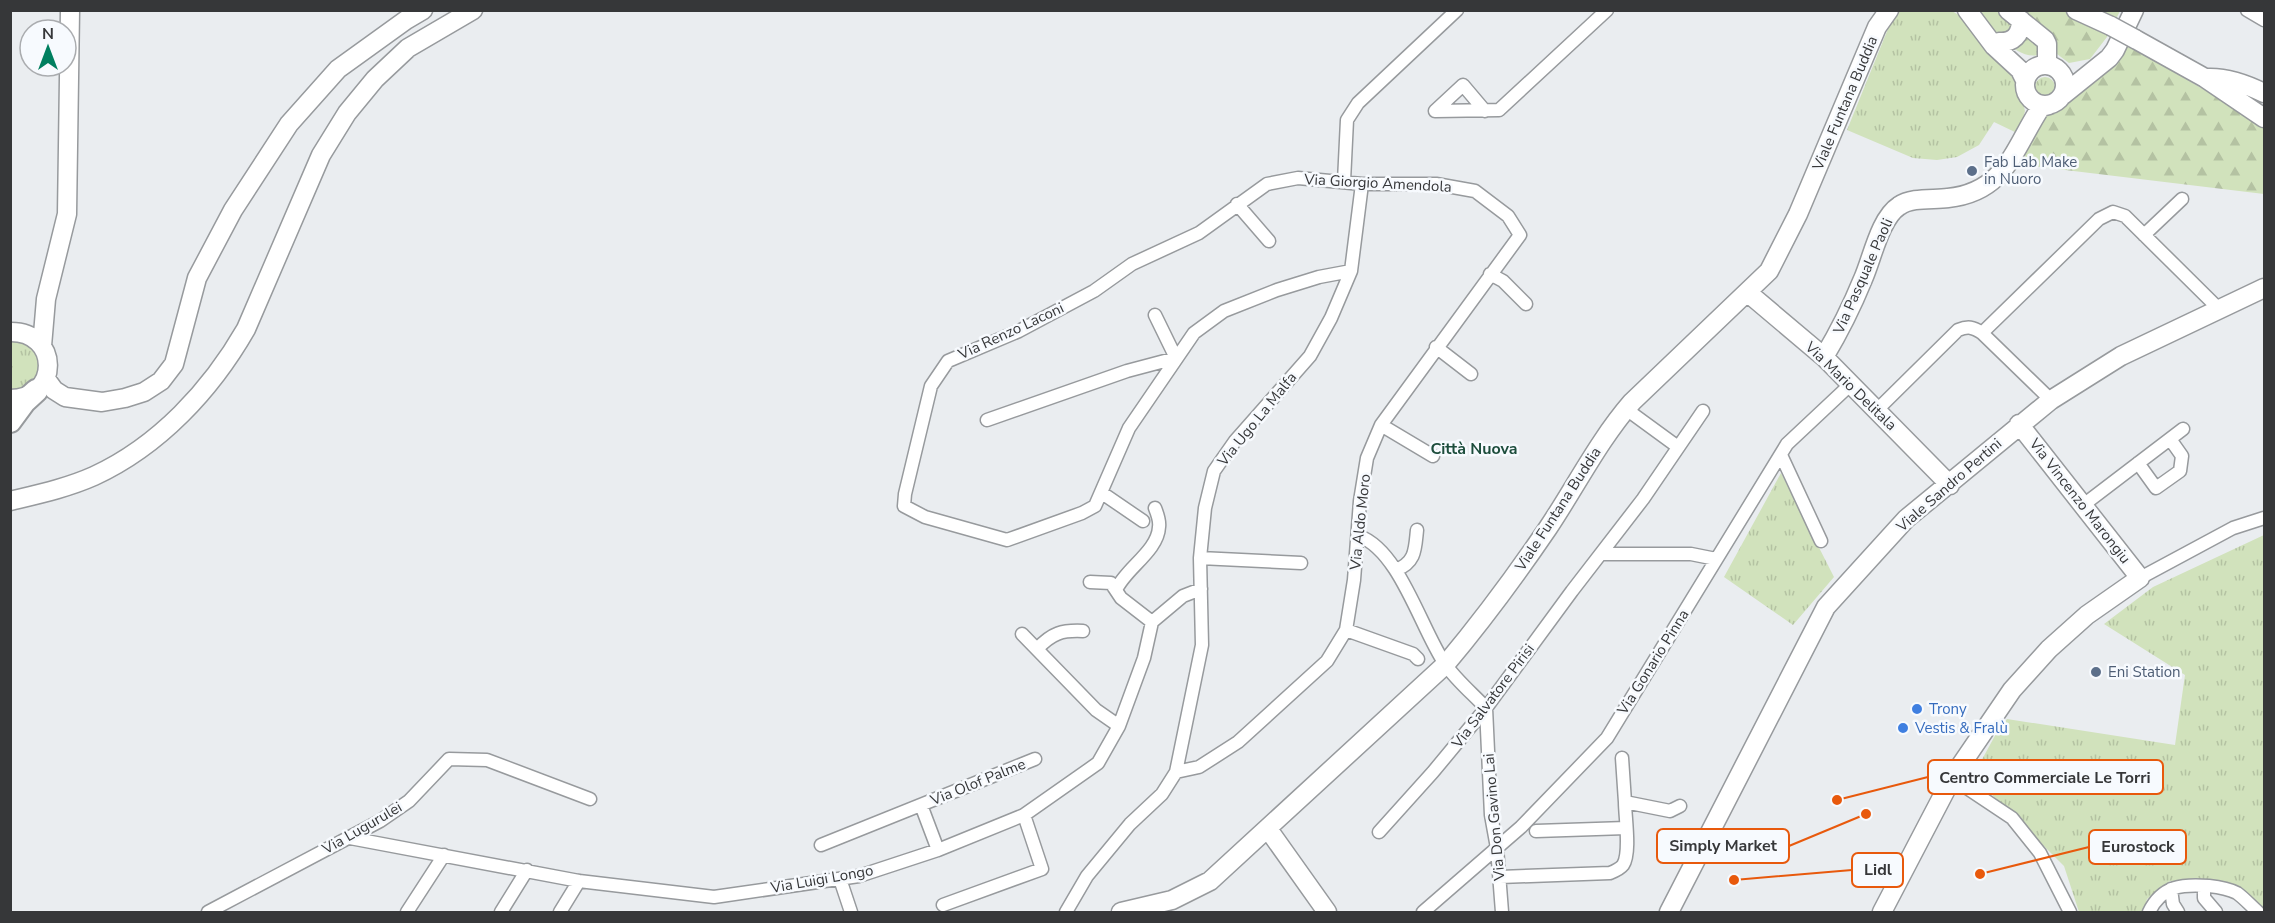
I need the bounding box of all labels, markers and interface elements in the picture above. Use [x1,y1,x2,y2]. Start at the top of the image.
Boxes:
north arrow [18,18,78,78]
text: N [42,23,54,45]
street label: Viale Funtana Buddia [1807,33,1882,174]
place label: Fab Lab Make in Nuoro [1984,152,2077,189]
marker: Fab Lab Make in Nuoro [1965,164,1979,178]
street label: Via Giorgio Amendola [1303,169,1452,197]
street label: Via Pasquale Paoli [1828,215,1897,338]
street label: Via Renzo Laconi [954,298,1067,365]
street label: Via Mario Delitala [1800,336,1901,435]
street label: Via Ugo La Malfa [1212,368,1301,471]
street label: Via Vincenzo Marongiu [2024,433,2135,568]
street label: Viale Sandro Pertini [1891,434,2006,537]
district label: Città Nuova [1430,438,1518,460]
street label: Viale Funtana Buddia [1510,443,1606,576]
street label: Via Aldo Moro [1345,473,1375,572]
street label: Via Gonario Pinna [1612,606,1693,719]
street label: Via Salvatore Pirisi [1447,640,1539,753]
place label: Eni Station [2108,662,2181,682]
marker: Eni Station [2089,665,2103,679]
place label: Trony [1929,699,1967,719]
marker: Trony [1910,702,1924,716]
place label: Vestis & Fralù [1914,718,2008,738]
marker: Vestis & Fralù [1896,721,1910,735]
street label: Via Don Gavino Lai [1478,753,1510,882]
street label: Via Olof Palme [927,754,1029,811]
callout: Centro Commerciale Le Torri [1928,760,2163,794]
text: Centro Commerciale Le Torri [1939,767,2151,789]
street label: Via Lugurulei [318,797,405,859]
callout: Simply Market [1657,829,1789,863]
callout: Eurostock [2089,830,2186,864]
text: Simply Market [1669,835,1778,857]
text: Eurostock [2101,836,2175,858]
callout: Lidl [1852,853,1903,887]
text: Lidl [1864,859,1892,881]
street label: Via Luigi Longo [768,860,875,898]

